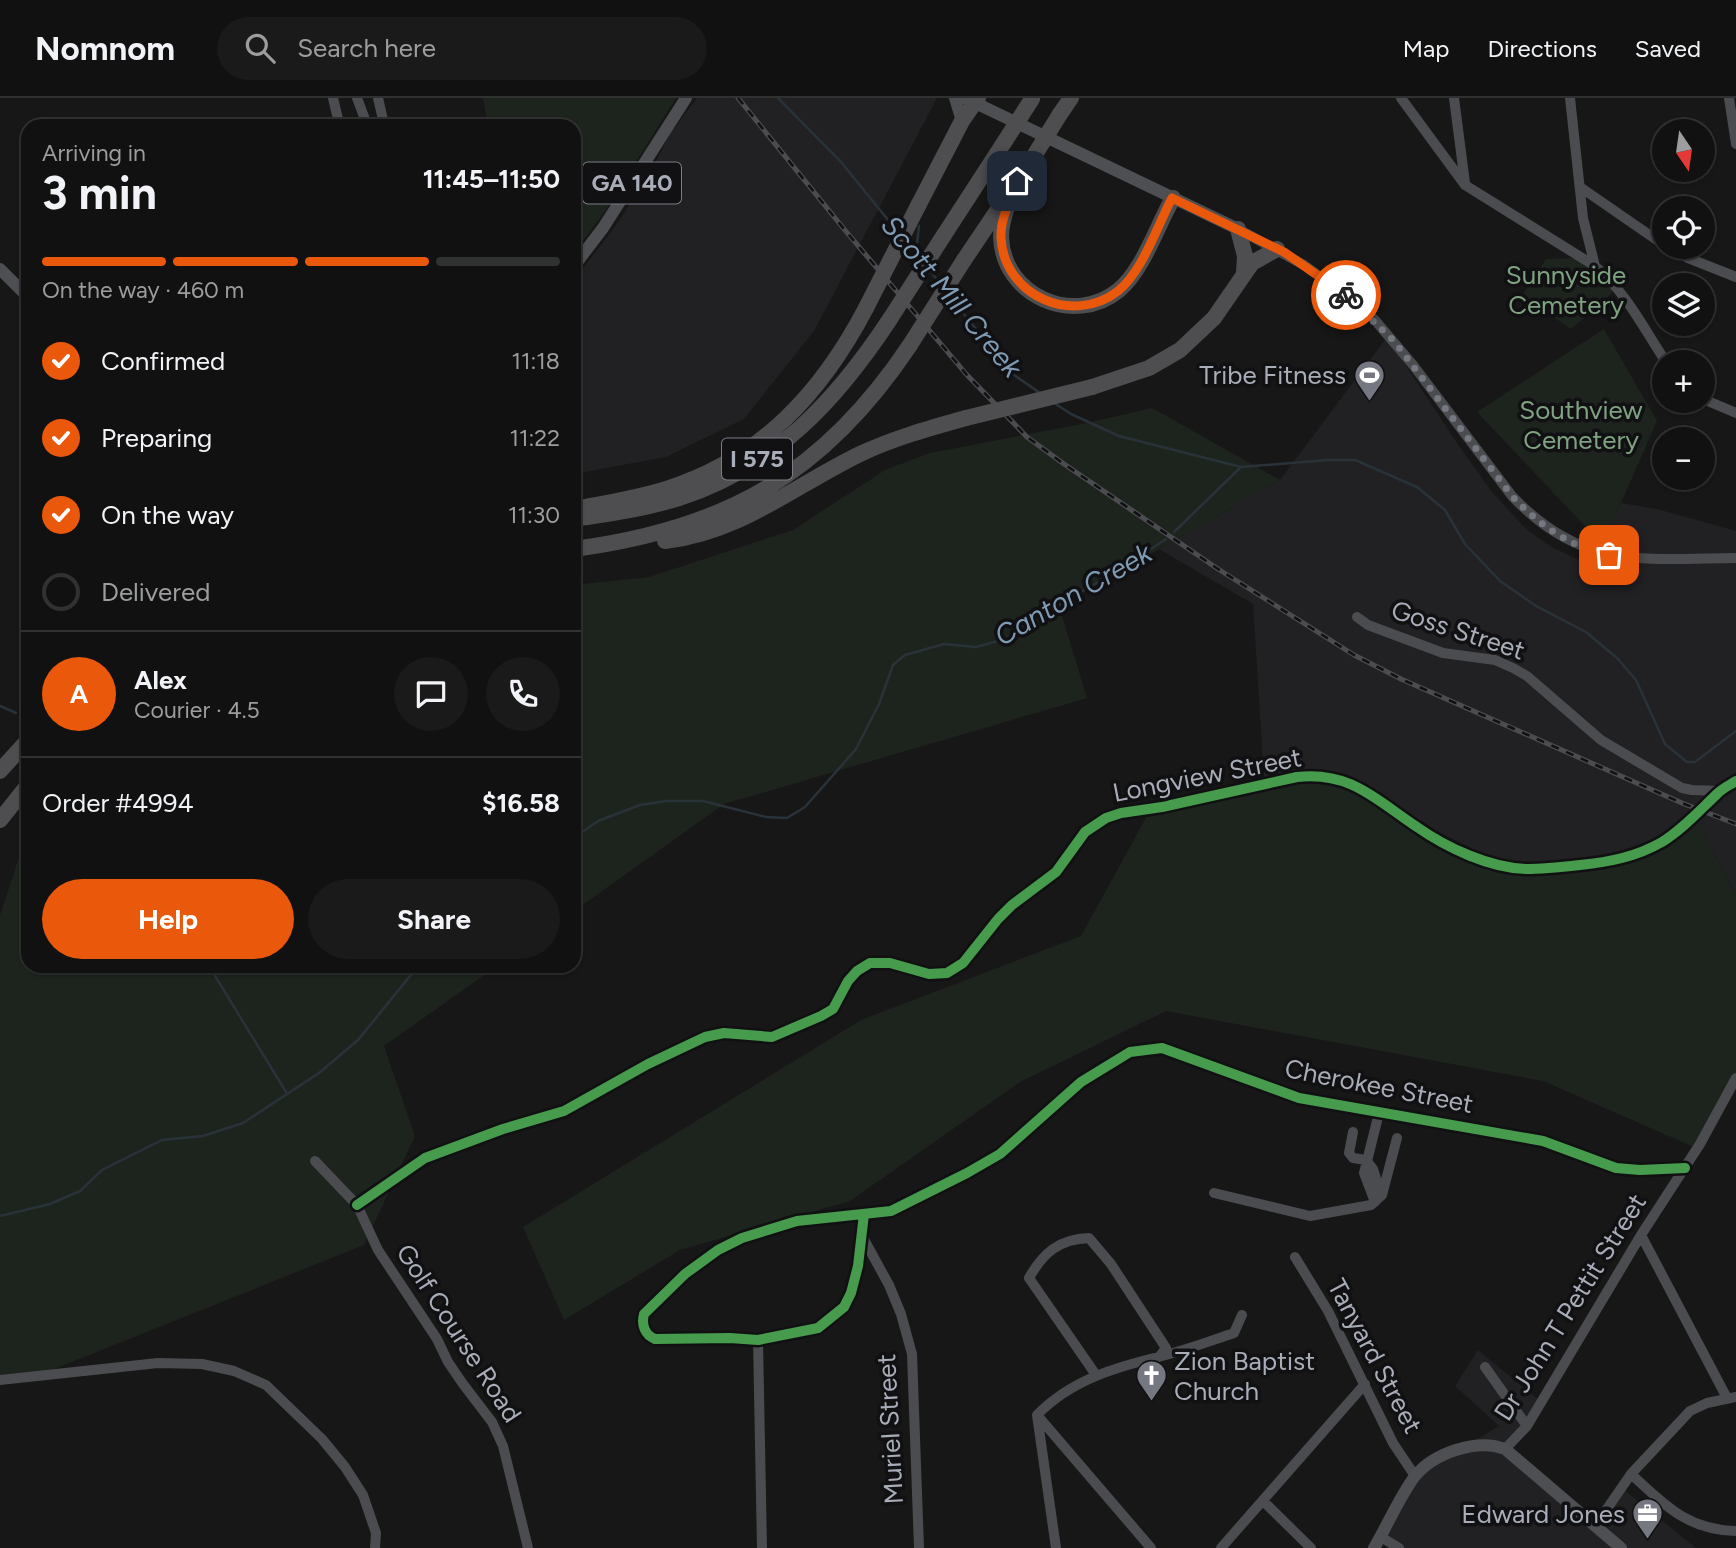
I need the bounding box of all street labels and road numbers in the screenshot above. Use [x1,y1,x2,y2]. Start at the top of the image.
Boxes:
road number: GA 140 [583,162,681,204]
road number: I 575 [722,438,792,480]
street label: Goss Street [1387,593,1529,667]
street label: Longview Street [1110,741,1304,809]
street label: Cherokee Street [1282,1052,1476,1120]
street label: Dr John T Pettit Street [1487,1187,1653,1426]
street label: Golf Course Road [389,1238,529,1428]
street label: Tanyard Street [1321,1273,1429,1439]
street label: Muriel Street [870,1353,910,1505]

